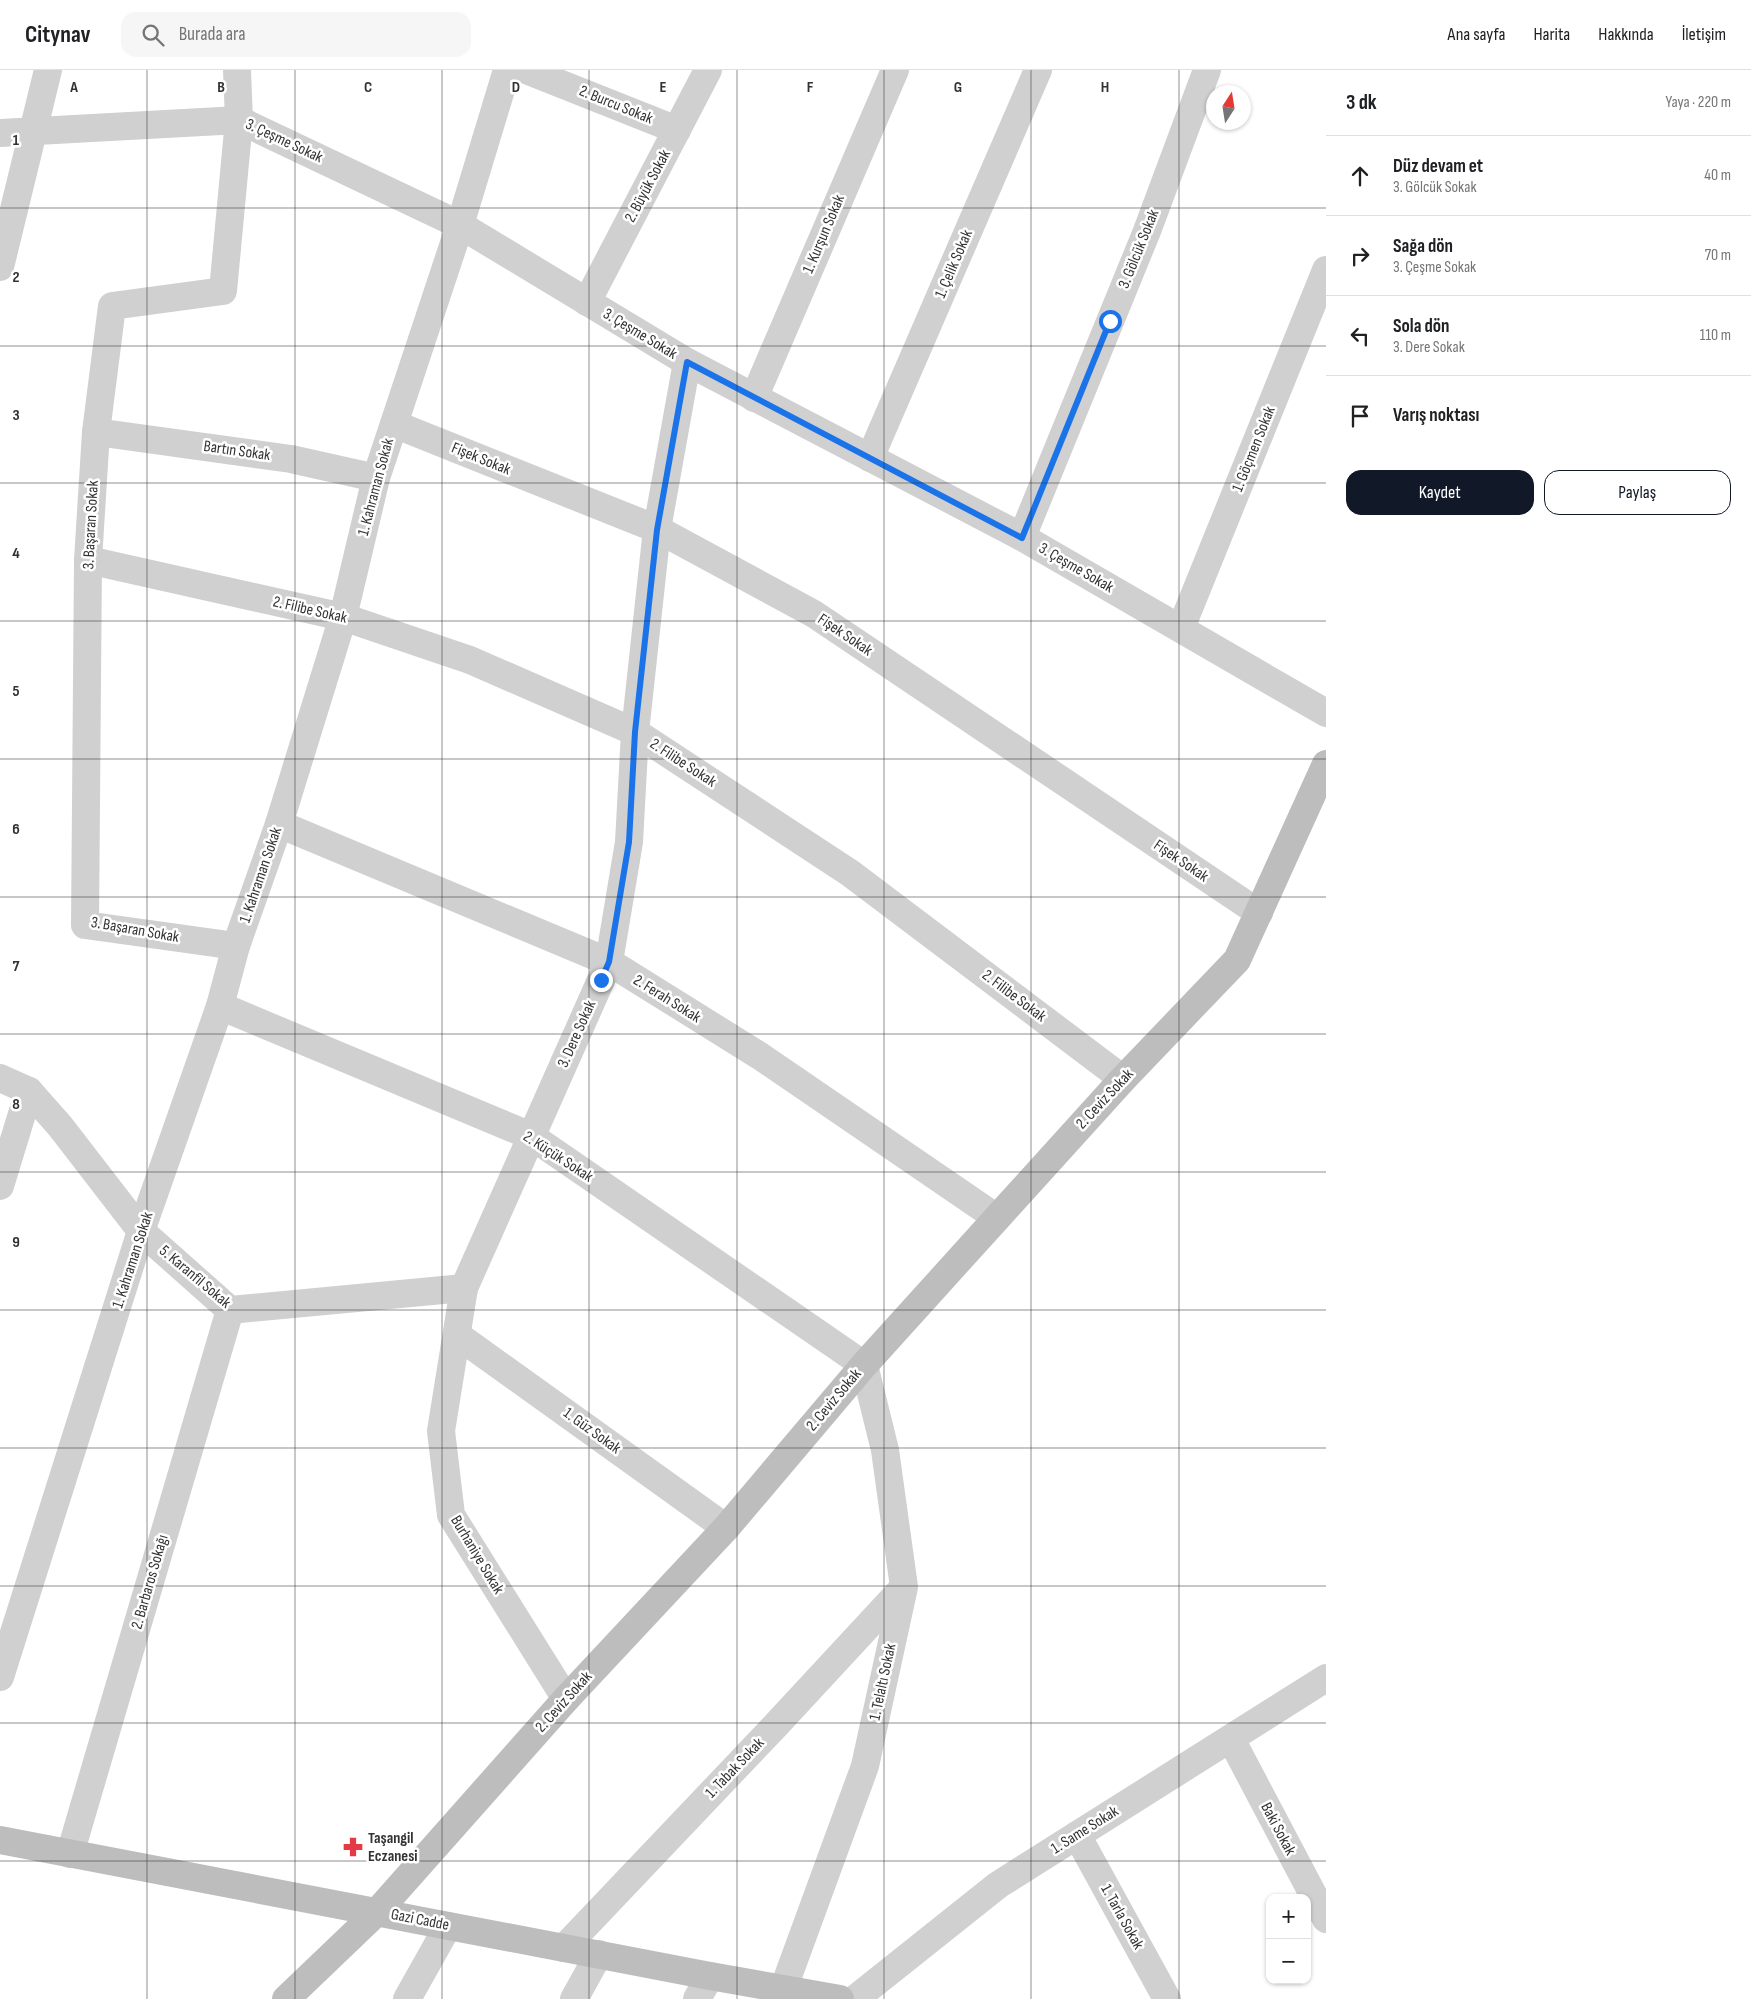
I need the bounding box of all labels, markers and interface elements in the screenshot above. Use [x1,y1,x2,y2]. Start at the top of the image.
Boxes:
search box [121,12,471,57]
text: Citynav [25,20,91,49]
icon: search [139,21,167,49]
text: Burada ara [179,23,246,46]
text: Ana sayfa [1448,24,1505,45]
text: Harita [1533,24,1570,45]
text: Hakkında [1598,24,1654,45]
text: İletişim [1682,24,1726,45]
text: A [69,78,78,97]
text: B [217,78,225,97]
text: C [364,78,372,97]
text: D [512,78,520,97]
text: E [660,78,667,97]
text: F [807,78,814,97]
text: G [954,78,962,97]
text: H [1101,78,1109,97]
street label: 2. Burcu Sokak [576,82,656,128]
north arrow [1206,85,1251,130]
text: 3 dk [1346,90,1377,115]
text: Yaya · 220 m [1665,93,1731,112]
street label: 3. Çeşme Sokak [242,115,326,167]
text: 1 [13,131,20,150]
street label: 2. Büyük Sokak [621,146,675,226]
text: Düz devam et [1393,155,1483,178]
icon: ahead [1346,162,1374,190]
text: 40 m [1704,166,1731,185]
text: 3. Gölcük Sokak [1393,178,1477,197]
street label: 1. Kurşun Sokak [799,192,849,276]
street label: 3. Gölcük Sokak [1115,207,1163,291]
street label: 1. Çelik Sokak [931,227,977,301]
text: Sağa dön [1393,235,1453,258]
icon: right [1346,242,1374,270]
text: 70 m [1705,246,1731,265]
text: 3. Çeşme Sokak [1393,258,1476,277]
text: 2 [12,268,20,287]
street label: 3. Çeşme Sokak [599,304,681,364]
route start [1099,310,1122,333]
text: Sola dön [1393,315,1449,338]
icon: left [1346,322,1374,350]
text: 110 m [1700,326,1731,345]
text: 3. Dere Sokak [1393,338,1465,357]
icon: arrive [1346,402,1374,430]
street label: 1. Göçmen Sokak [1228,403,1280,495]
text: Varış noktası [1393,404,1479,427]
text: 3 [12,406,20,425]
street label: 1. Kahraman Sokak [354,436,398,538]
street label: Bartın Sokak [202,437,272,465]
street label: Fişek Sokak [449,439,513,479]
button: Kaydet [1346,470,1534,515]
button: Paylaş [1544,470,1731,515]
street label: 3. Başaran Sokak [79,480,103,570]
street label: 3. Çeşme Sokak [1035,539,1117,597]
text: 4 [12,544,20,563]
street label: 2. Filibe Sokak [271,592,349,628]
street label: Fişek Sokak [814,610,876,660]
text: 5 [12,682,20,701]
street label: 2. Filibe Sokak [646,735,720,791]
text: 6 [12,820,20,839]
street label: 1. Kahraman Sokak [236,825,286,925]
street label: Fişek Sokak [1150,836,1212,886]
street label: 3. Başaran Sokak [89,913,181,947]
text: 7 [13,957,20,976]
street label: 2. Filibe Sokak [978,966,1050,1026]
route end [590,969,613,992]
street label: 2. Ferah Sokak [630,971,704,1027]
street label: 3. Dere Sokak [554,997,600,1071]
street label: 2. Ceviz Sokak [1072,1065,1138,1133]
text: 8 [12,1095,20,1114]
street label: 2. Küçük Sokak [519,1127,597,1187]
street label: 1. Kahraman Sokak [109,1210,157,1310]
text: 9 [12,1233,20,1252]
street label: 5. Karanfil Sokak [155,1242,235,1312]
street label: 2. Ceviz Sokak [802,1365,866,1435]
street label: 1. Güz Sokak [560,1404,624,1458]
street label: Burhaniye Sokak [446,1512,508,1598]
street label: 2. Barbaros Sokağı [127,1533,173,1631]
street label: 1. Telaltı Sokak [866,1642,900,1722]
street label: 2. Ceviz Sokak [532,1668,596,1736]
street label: 1. Tabak Sokak [702,1734,768,1802]
street label: Baki Sokak [1256,1799,1300,1859]
street label: 1. Same Sokak [1048,1802,1122,1858]
place label: Taşangil Eczanesi [368,1829,418,1866]
pharmacy icon: Taşangil Eczanesi [342,1836,364,1858]
street label: 1. Tarla Sokak [1096,1881,1148,1953]
map controls [1266,1894,1311,1984]
button: + [1266,1894,1311,1939]
street label: Gazi Cadde [389,1905,451,1935]
button: − [1266,1939,1311,1984]

